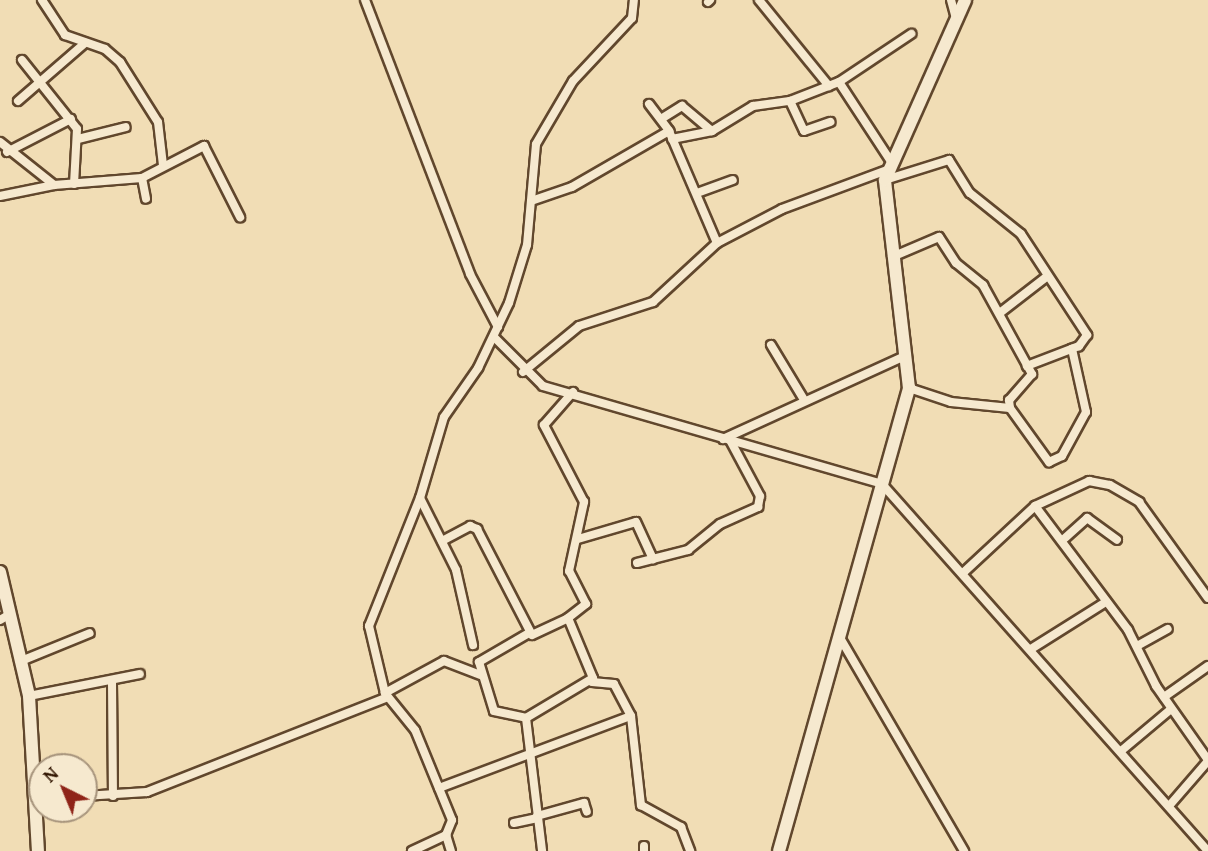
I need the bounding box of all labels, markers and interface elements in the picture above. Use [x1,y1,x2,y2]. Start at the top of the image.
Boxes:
north arrow [28,753,98,823]
text: N [36,760,64,789]

